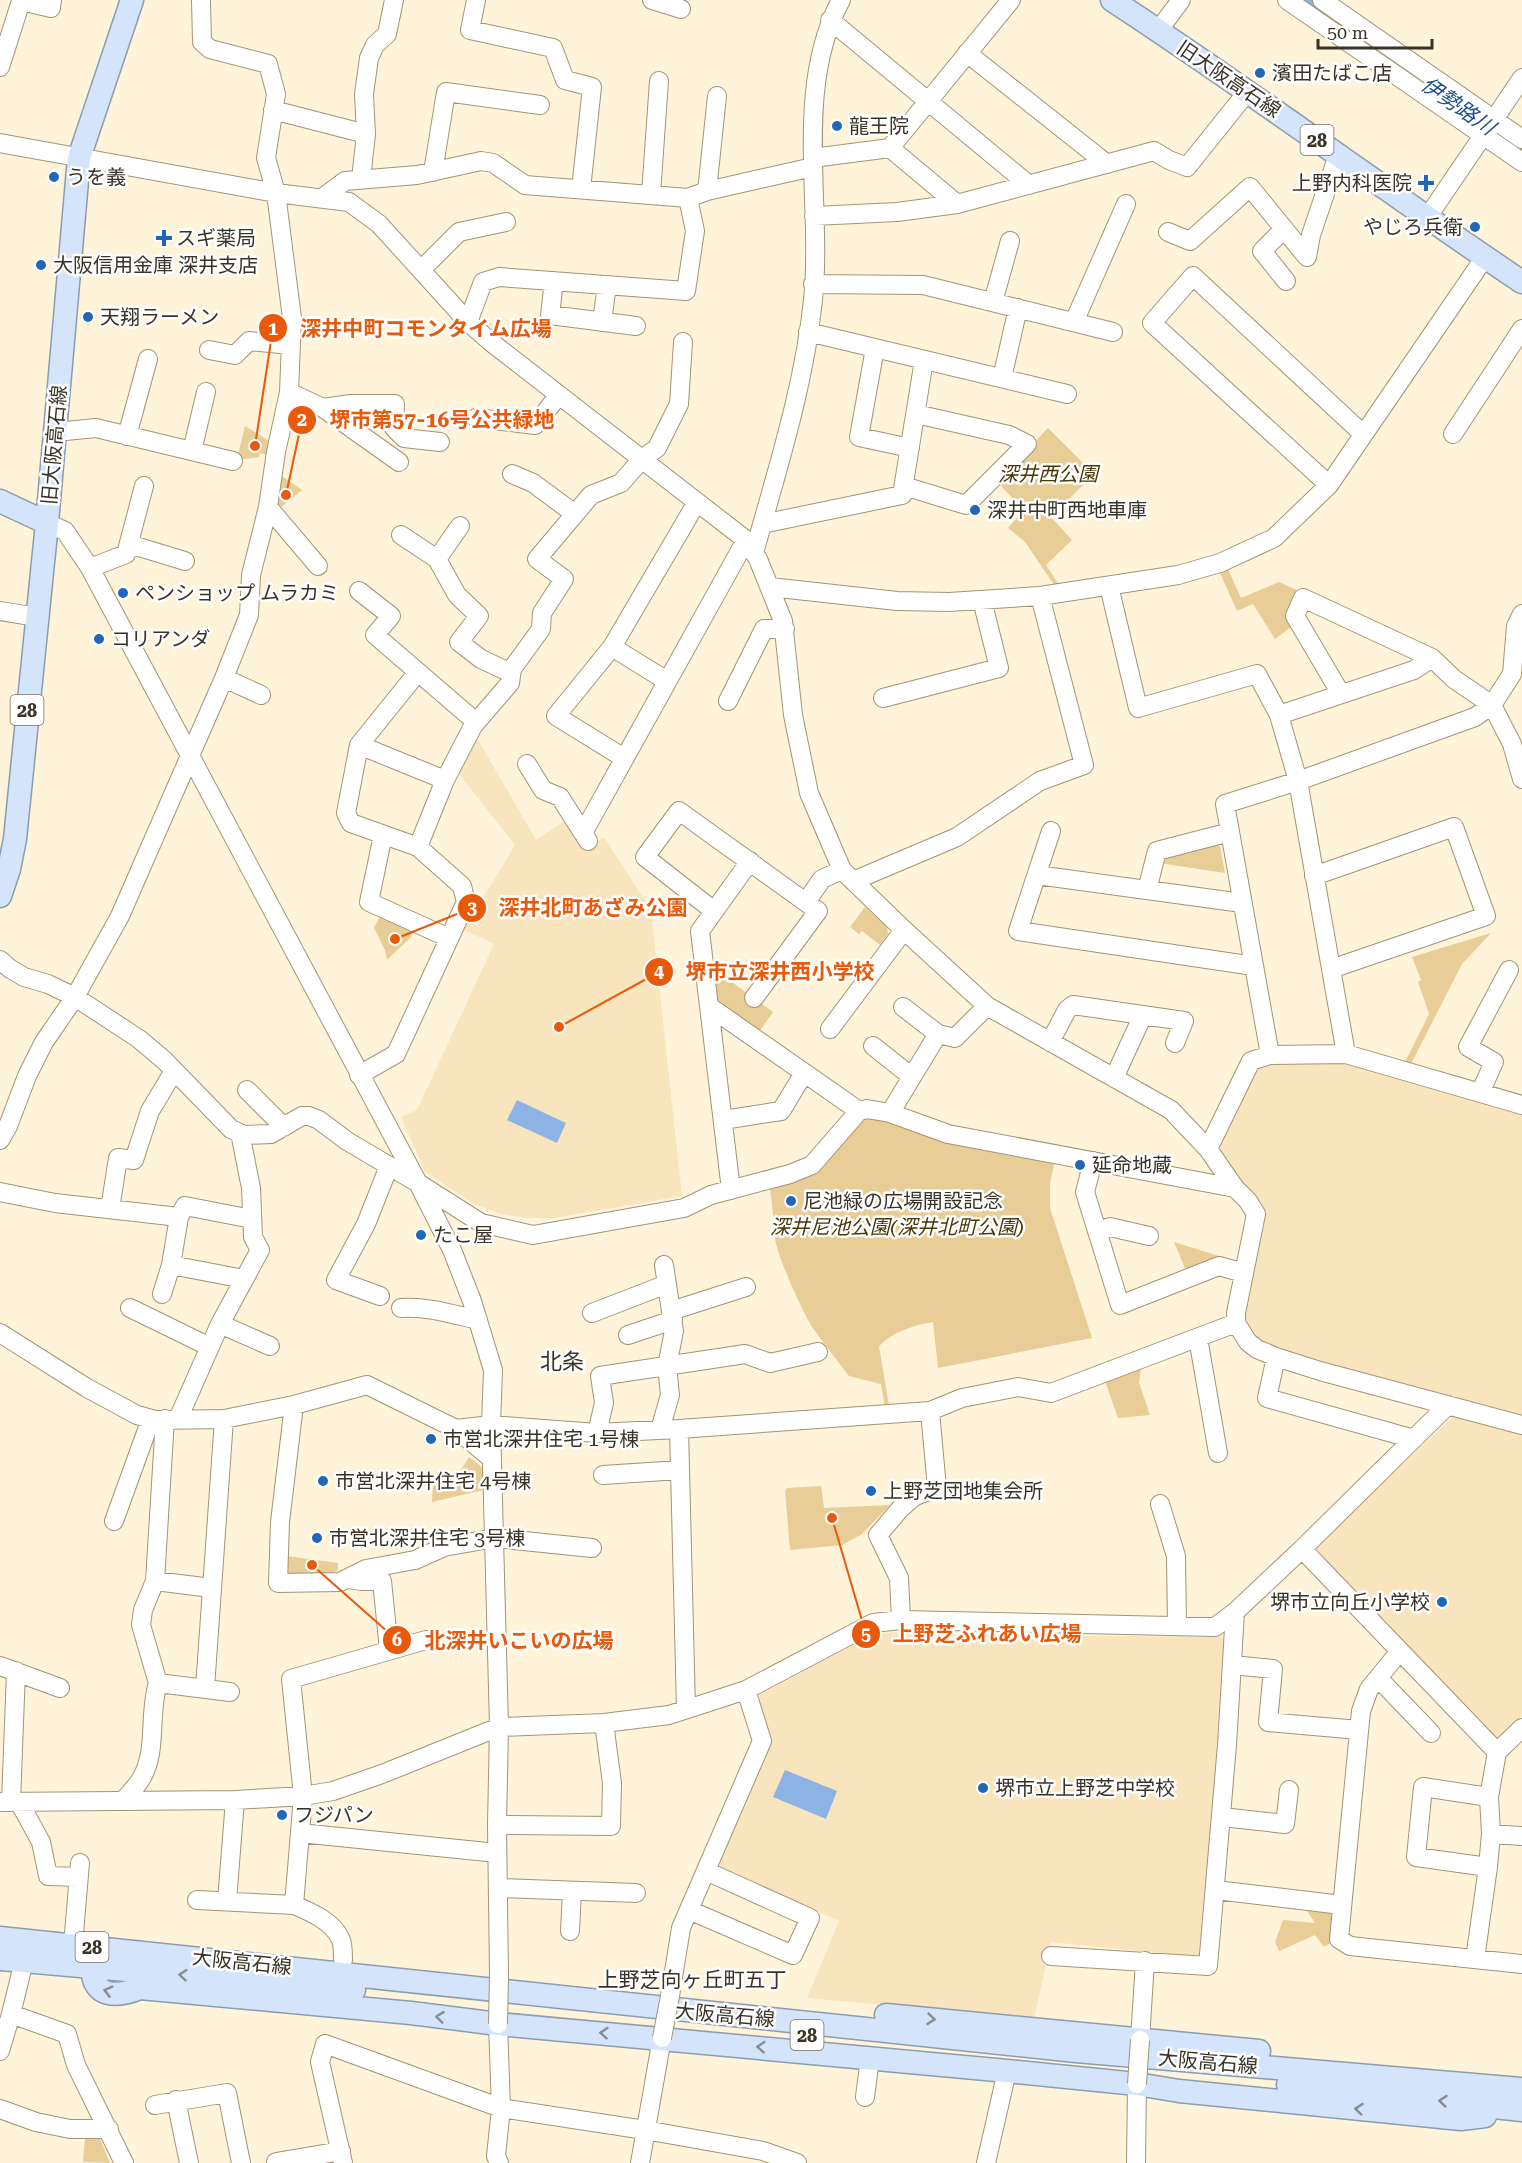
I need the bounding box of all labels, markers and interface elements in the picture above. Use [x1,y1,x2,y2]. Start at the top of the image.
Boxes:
scale bar [1318,12,1432,50]
text: 50 m [1327,22,1368,43]
street label: 旧大阪高石線 [1173,35,1285,123]
place label: 濱田たばこ店 [1272,61,1392,85]
marker: 濱田たばこ店 [1253,66,1267,80]
water label: 伊勢路川 [1417,72,1501,141]
place label: 龍王院 [849,114,909,138]
marker: 龍王院 [830,119,844,133]
road number: 28 [1300,125,1334,155]
place label: うを義 [66,165,126,189]
marker: うを義 [47,170,61,184]
place label: 上野内科医院 [1292,171,1412,195]
marker: 上野内科医院 [1417,174,1435,192]
place label: やじろ兵衛 [1363,215,1463,239]
marker: やじろ兵衛 [1468,220,1482,234]
place label: スギ薬局 [176,226,256,250]
marker: スギ薬局 [157,231,171,245]
place label: 大阪信用金庫 深井支店 [53,253,258,277]
marker: 大阪信用金庫 深井支店 [34,258,48,272]
place label: 天翔ラーメン [100,305,219,329]
callout: 深井中町コモンタイム広場 [258,309,564,348]
marker: 天翔ラーメン [81,310,95,324]
text: 深井中町コモンタイム広場 [300,317,552,341]
text: 1 [268,318,278,339]
street label: 旧大阪高石線 [37,384,71,506]
callout: 堺市第57-16号公共緑地 [287,400,566,439]
text: 堺市第57-16号公共緑地 [330,408,554,432]
text: 2 [297,409,307,430]
park label: 深井西公園 [998,462,1101,486]
place label: 深井中町西地車庫 [987,498,1147,522]
marker: 深井中町西地車庫 [968,503,982,517]
place label: ペンショップ ムラカミ [135,581,339,605]
marker: ペンショップ ムラカミ [116,586,130,600]
place label: コリアンダ [111,627,210,651]
marker: コリアンダ [92,632,106,646]
road number: 28 [10,695,44,725]
callout: 深井北町あざみ公園 [457,888,700,927]
text: 深井北町あざみ公園 [499,896,688,920]
text: 3 [467,897,477,918]
callout: 堺市立深井西小学校 [644,952,887,991]
text: 堺市立深井西小学校 [686,960,875,984]
text: 4 [654,961,664,982]
place label: 延命地蔵 [1092,1153,1172,1177]
marker: 延命地蔵 [1073,1158,1087,1172]
place label: 尼池緑の広場開設記念 [803,1189,1003,1213]
marker: 尼池緑の広場開設記念 [784,1194,798,1208]
park label: 深井尼池公園(深井北町公園) [770,1215,1024,1239]
place label: たこ屋 [433,1223,493,1247]
marker: たこ屋 [414,1228,428,1242]
district label: 北条 [540,1349,584,1374]
place label: 市営北深井住宅 1号棟 [443,1427,639,1451]
marker: 市営北深井住宅 1号棟 [424,1432,438,1446]
place label: 市営北深井住宅 4号棟 [335,1469,531,1493]
marker: 市営北深井住宅 4号棟 [316,1474,330,1488]
place label: 上野芝団地集会所 [883,1479,1043,1503]
marker: 上野芝団地集会所 [864,1484,878,1498]
place label: 市営北深井住宅 3号棟 [329,1526,525,1550]
marker: 市営北深井住宅 3号棟 [310,1531,324,1545]
place label: 堺市立向丘小学校 [1270,1590,1430,1614]
marker: 堺市立向丘小学校 [1435,1595,1449,1609]
callout: 上野芝ふれあい広場 [851,1615,1094,1654]
callout: 北深井いこいの広場 [382,1621,625,1660]
text: 上野芝ふれあい広場 [893,1622,1082,1646]
text: 5 [861,1623,871,1644]
text: 6 [392,1629,402,1650]
text: 北深井いこいの広場 [425,1629,614,1653]
place label: 堺市立上野芝中学校 [995,1776,1175,1800]
marker: 堺市立上野芝中学校 [976,1781,990,1795]
place label: フジパン [294,1803,374,1827]
marker: フジパン [275,1808,289,1822]
road number: 28 [76,1932,109,1962]
street label: 大阪高石線 [191,1945,293,1979]
district label: 上野芝向ヶ丘町五丁 [598,1968,787,1992]
one-way arrow [179,1969,188,1982]
one-way arrow [104,1986,114,1998]
street label: 大阪高石線 [674,1999,776,2031]
one-way arrow [436,2011,445,2023]
one-way arrow [926,2013,935,2025]
road number: 28 [790,2020,824,2050]
one-way arrow [600,2027,609,2040]
one-way arrow [757,2041,766,2054]
street label: 大阪高石線 [1157,2046,1259,2078]
one-way arrow [1438,2095,1448,2108]
one-way arrow [1355,2103,1364,2116]

